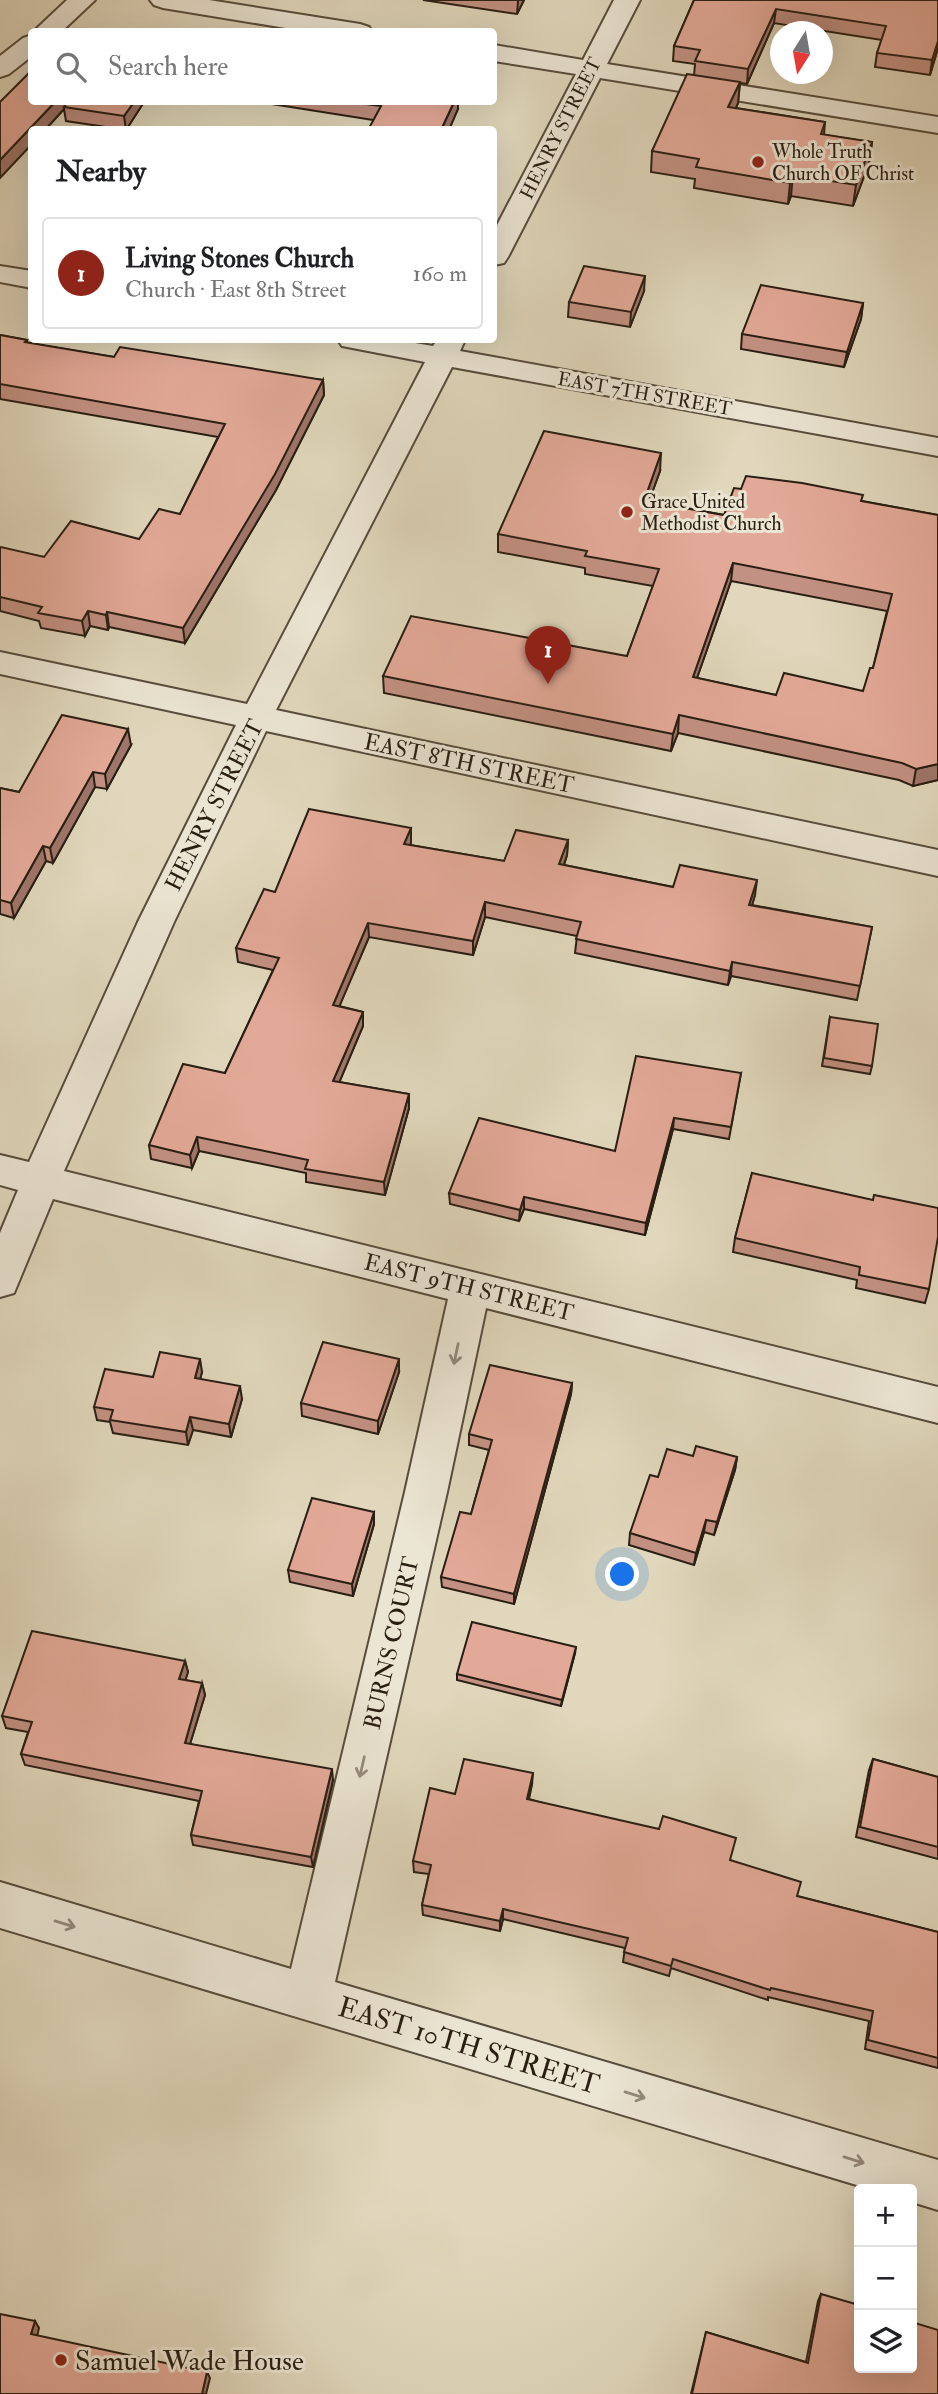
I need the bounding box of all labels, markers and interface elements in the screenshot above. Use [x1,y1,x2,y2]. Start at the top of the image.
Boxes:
north arrow [770,21,833,84]
search box [28,28,497,105]
icon: search [52,48,90,86]
text: Search here [108,51,228,83]
street label: HENRY STREET [515,53,607,203]
place label: Whole Truth Church OF Christ [771,140,914,186]
text: Nearby [56,153,146,190]
marker: Whole Truth Church OF Christ [750,154,766,170]
text: Living Stones Church [125,243,354,275]
text: 1 [77,259,85,288]
text: 160 m [413,259,467,288]
text: Church · East 8th Street [125,275,346,304]
street label: EAST 7TH STREET [556,367,734,421]
place label: Grace United Methodist Church [641,490,782,536]
marker: Grace United Methodist Church [619,504,635,520]
pin: 1 [525,626,571,684]
street label: HENRY STREET [159,714,270,896]
street label: EAST 8TH STREET [361,727,577,800]
street label: EAST 9TH STREET [361,1247,577,1328]
one-way arrow [448,1342,462,1365]
street label: BURNS COURT [357,1554,425,1732]
your location [605,1557,639,1591]
one-way arrow [355,1755,368,1778]
one-way arrow [54,1919,76,1932]
street label: EAST 10TH STREET [334,1990,604,2103]
one-way arrow [624,2089,646,2102]
one-way arrow [842,2154,864,2167]
map controls [854,2184,917,2373]
button: + [854,2184,917,2247]
button: − [854,2247,917,2310]
button: layers [854,2310,917,2373]
place label: Samuel Wade House [75,2344,304,2379]
marker: Samuel Wade House [53,2352,69,2368]

